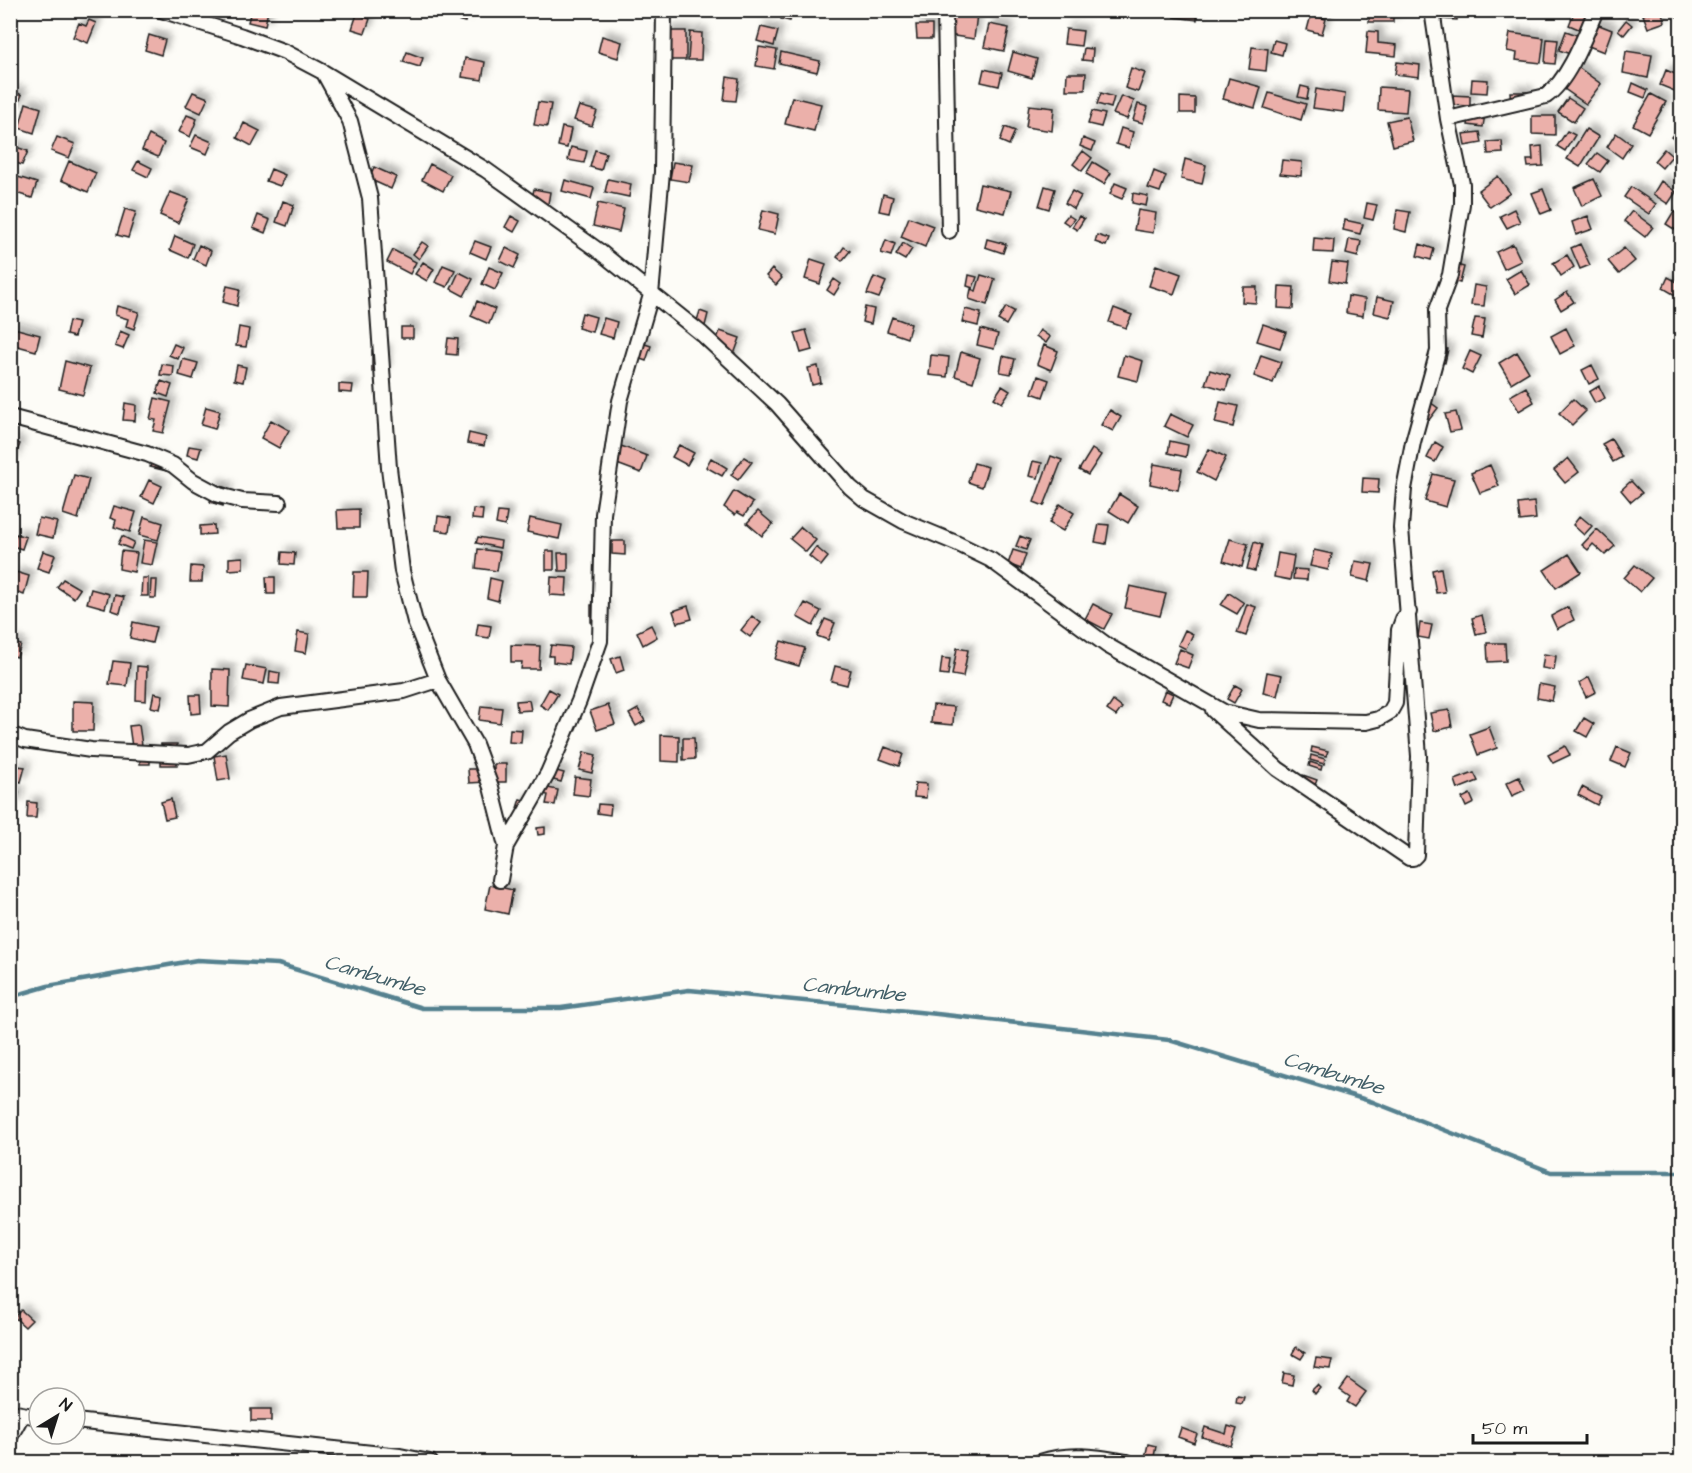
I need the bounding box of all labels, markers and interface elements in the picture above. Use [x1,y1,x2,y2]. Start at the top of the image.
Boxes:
water label: Cambumbe [321,947,430,1004]
water label: Cambumbe [801,970,909,1010]
water label: Cambumbe [1280,1044,1389,1103]
north arrow [27,1386,87,1446]
text: N [55,1393,76,1417]
scale bar [1473,1407,1587,1445]
text: 50 m [1482,1416,1527,1441]

